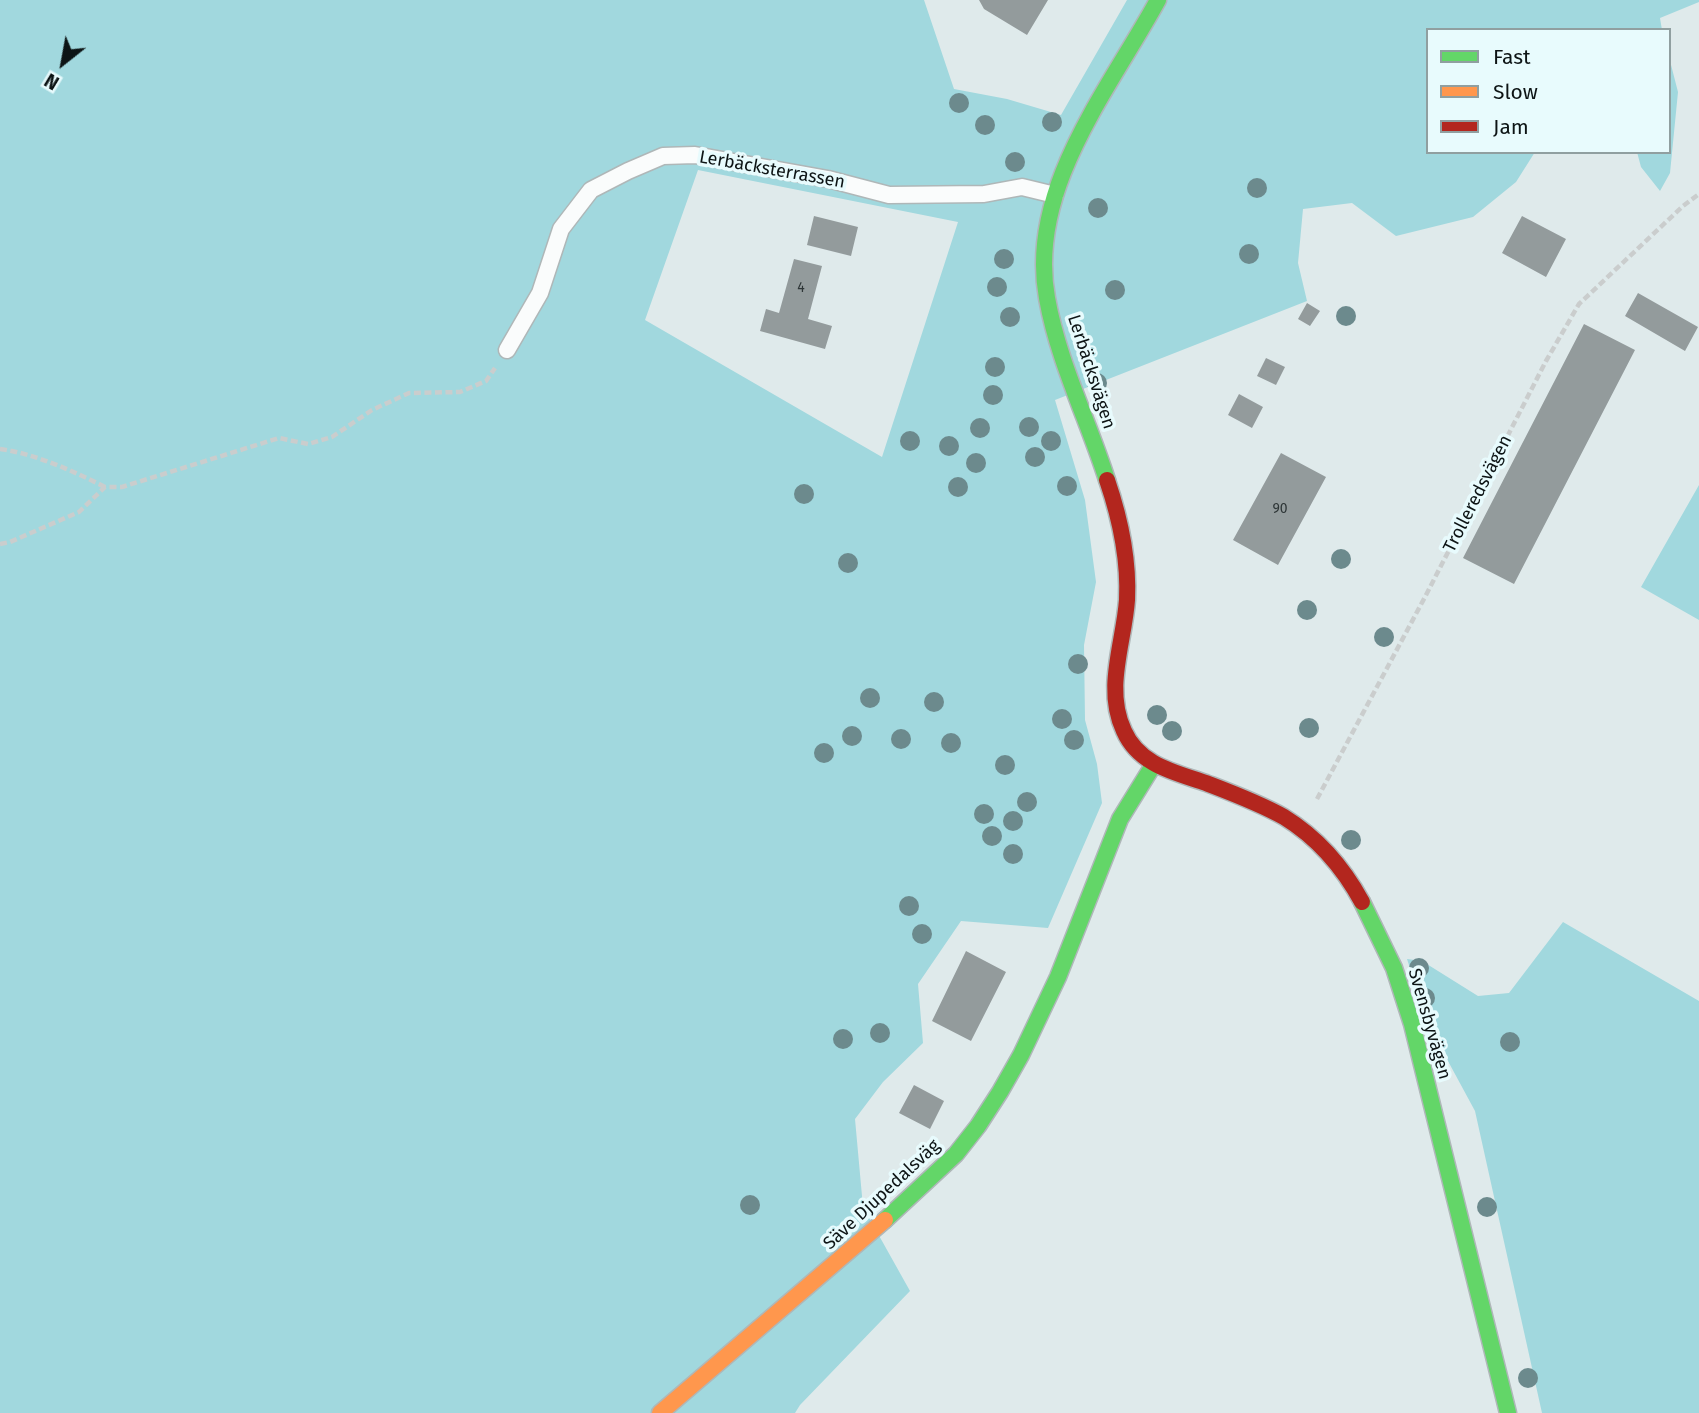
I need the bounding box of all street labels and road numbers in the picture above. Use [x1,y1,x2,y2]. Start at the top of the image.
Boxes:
street label: Lerbäcksterrassen [697,147,847,193]
street label: Lerbäcksvägen [1062,312,1120,432]
street label: Trolleredsvägen [1439,432,1517,556]
street label: Svensbyvägen [1403,966,1455,1082]
street label: Säve Djupedalsväg [819,1135,945,1255]

